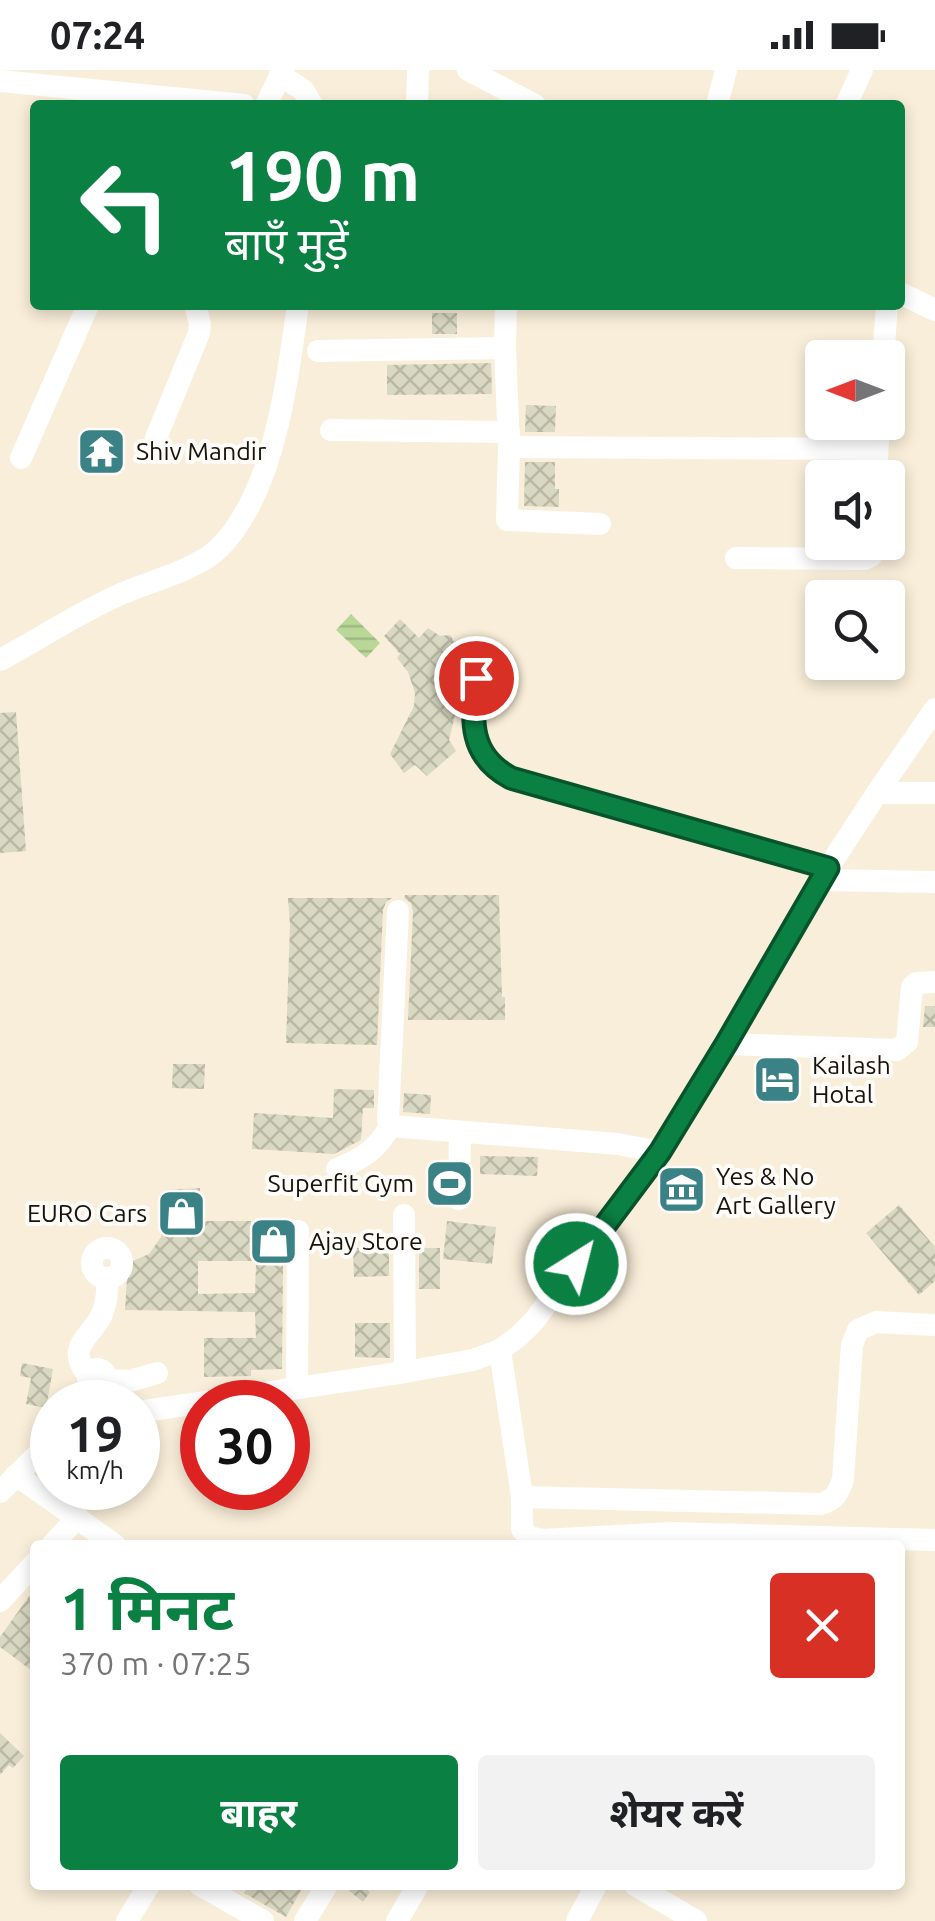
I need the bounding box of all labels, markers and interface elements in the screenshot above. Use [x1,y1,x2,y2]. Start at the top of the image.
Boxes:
text: 07:24 [50,14,145,56]
text: 190 m [225,136,420,214]
icon: left [60,140,190,270]
text: बाएँ मुड़ें [225,218,349,269]
north arrow [805,340,905,440]
map controls [805,340,905,680]
temple icon: Shiv Mandir [75,425,127,477]
place label: Shiv Mandir [136,437,267,465]
button: sound [805,460,905,560]
button: search [805,580,905,680]
pin [434,636,519,721]
icon: arrive [449,651,504,706]
place label: Kailash Hotal [812,1051,891,1108]
hotel icon: Kailash Hotal [751,1053,803,1105]
sports icon: Superfit Gym [423,1157,475,1209]
place label: Yes & No Art Gallery [716,1162,836,1219]
museum icon: Yes & No Art Gallery [655,1164,707,1216]
place label: Superfit Gym [268,1169,414,1197]
shop icon: EURO Cars [156,1187,208,1239]
place label: EURO Cars [27,1199,147,1227]
position arrow [524,1212,628,1316]
shop icon: Ajay Store [248,1215,300,1267]
place label: Ajay Store [309,1227,423,1255]
speed limit sign: 30 [180,1380,310,1510]
text: 19 [67,1405,123,1461]
text: km/h [66,1456,124,1484]
button: close [770,1573,875,1678]
text: 1 मिनट [60,1574,234,1641]
text: 370 m · 07:25 [60,1645,252,1681]
button: बाहर [60,1755,458,1870]
button: शेयर करें [478,1755,875,1870]

